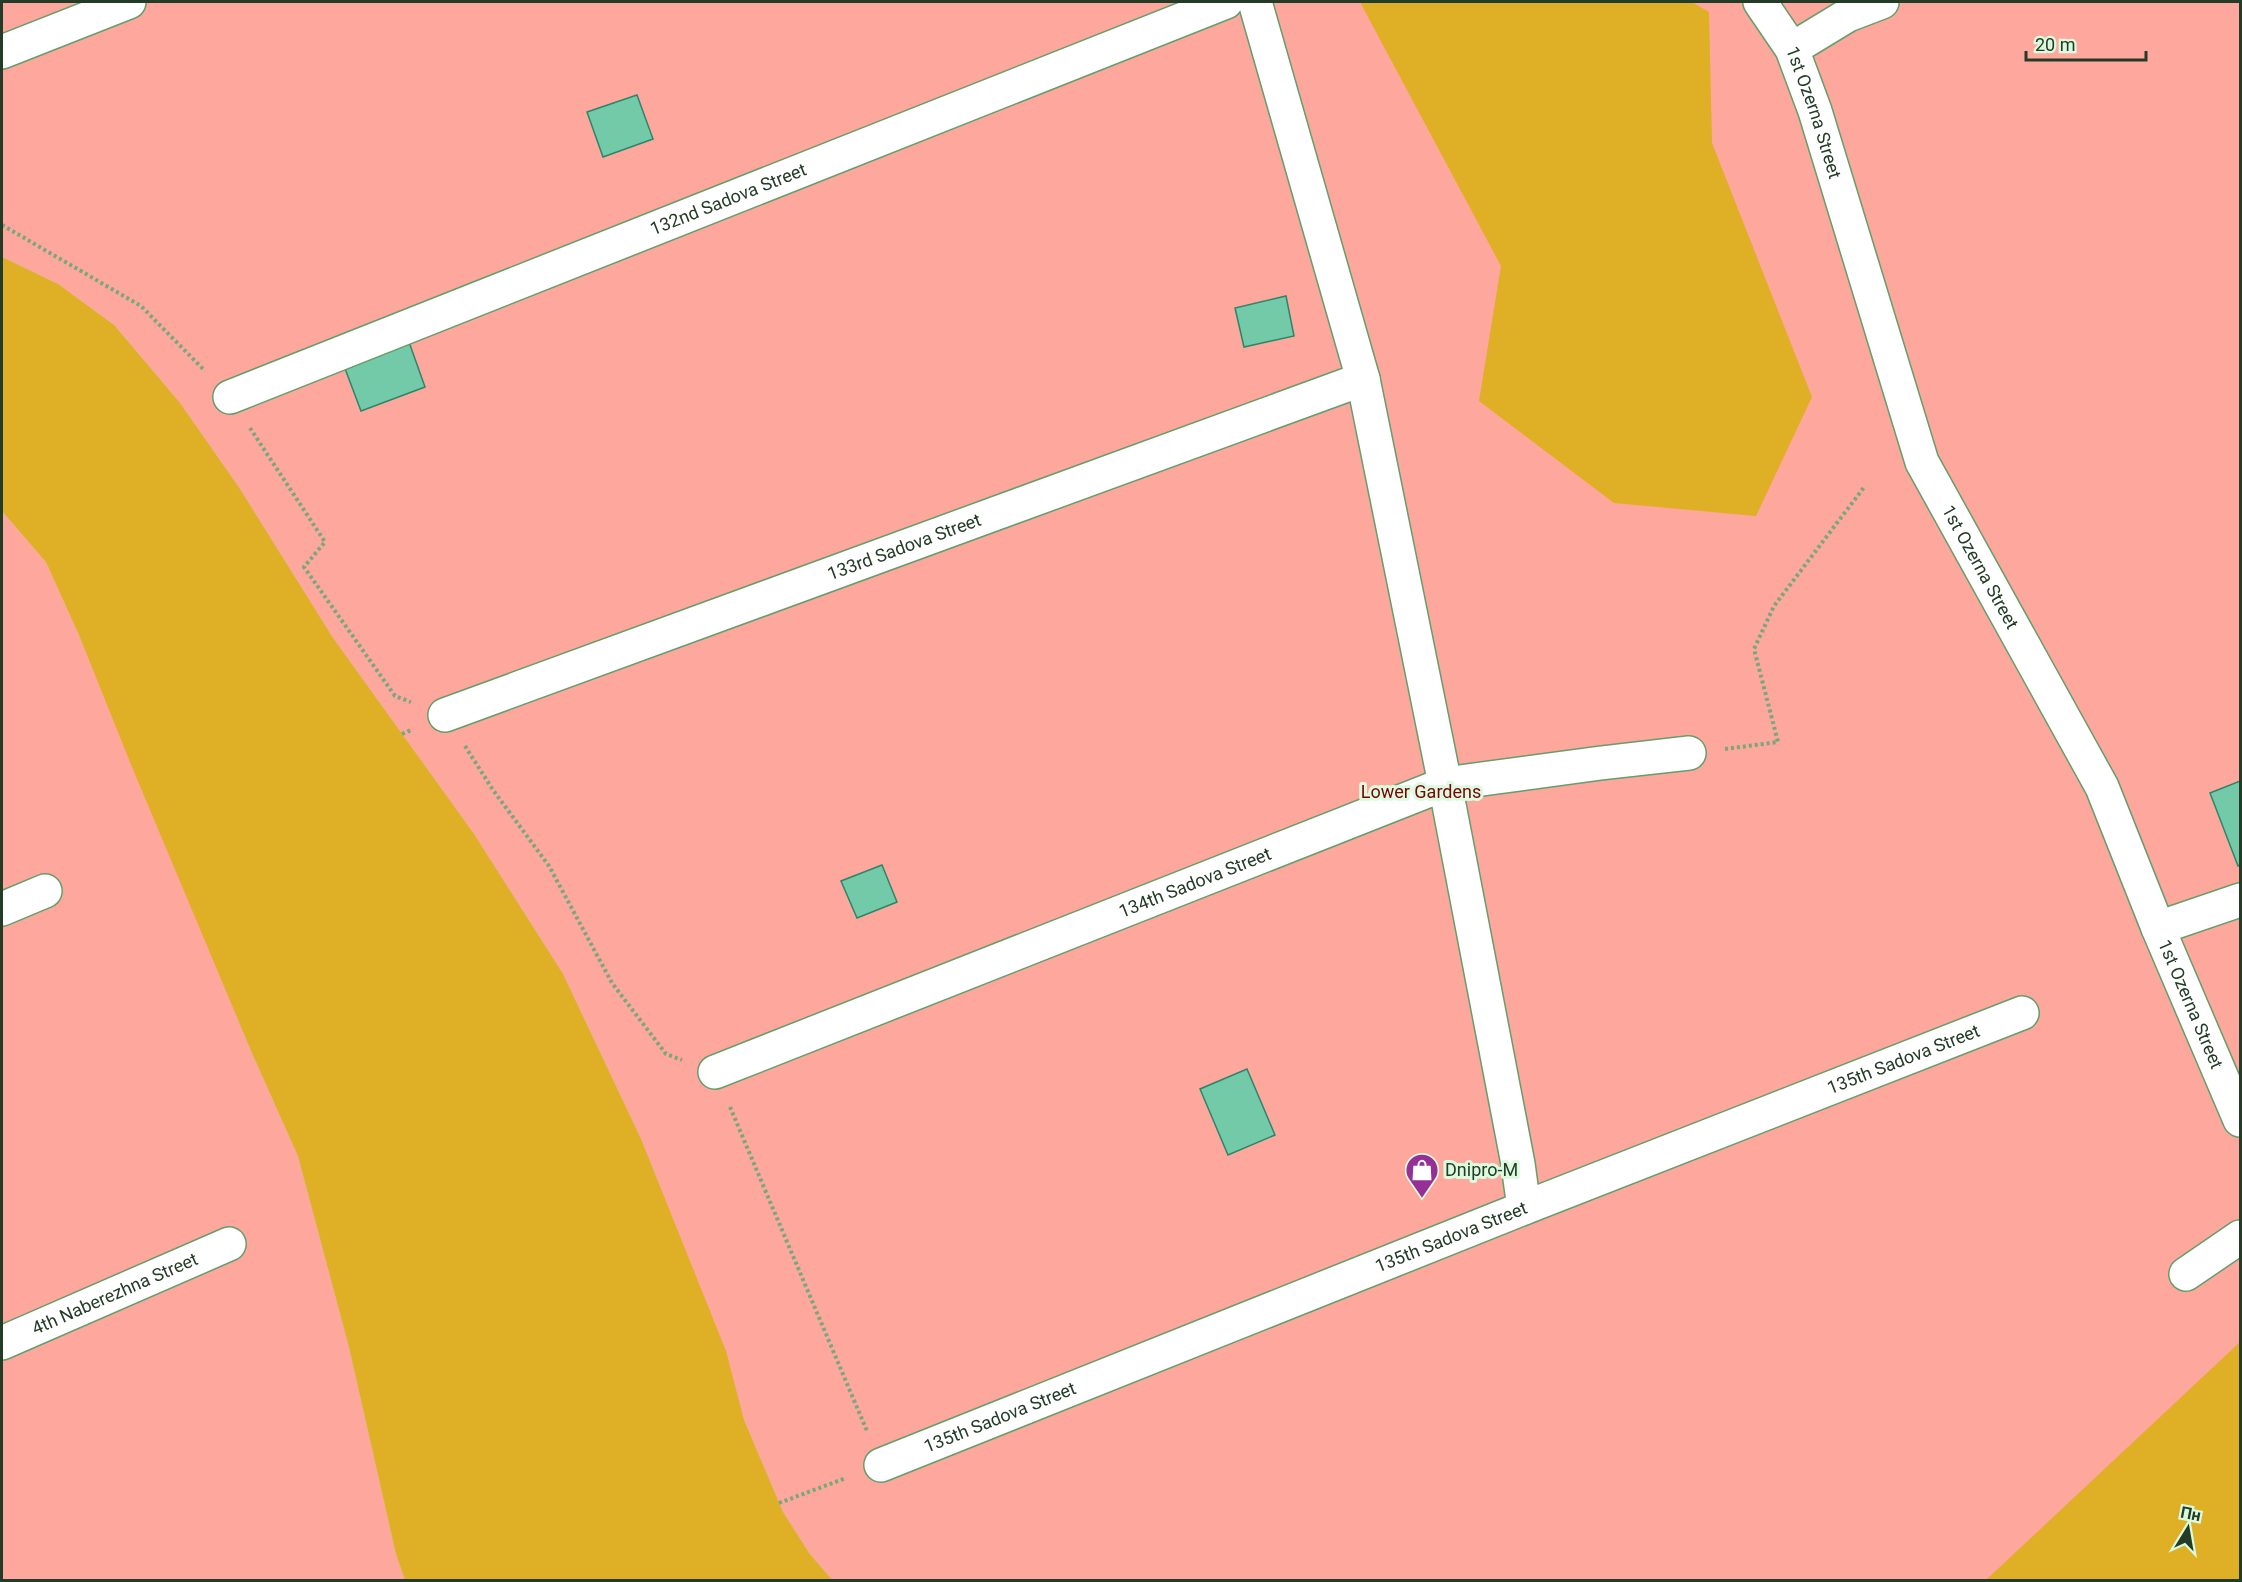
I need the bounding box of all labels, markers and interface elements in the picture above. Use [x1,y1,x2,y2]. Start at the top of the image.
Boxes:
scale bar [2026,24,2146,62]
text: 20 m [2035,34,2075,55]
street label: 1st Ozerna Street [1782,43,1846,181]
street label: 132nd Sadova Street [647,159,809,239]
street label: 1st Ozerna Street [1938,501,2023,632]
street label: 133rd Sadova Street [824,509,984,584]
park label: Lower Gardens [1361,781,1481,802]
street label: 134th Sadova Street [1116,843,1274,922]
street label: 1st Ozerna Street [2154,936,2228,1072]
street label: 135th Sadova Street [1824,1020,1983,1098]
shop icon: Dnipro-M [1404,1152,1440,1199]
place label: Dnipro-M [1445,1159,1518,1180]
street label: 135th Sadova Street [1372,1197,1530,1276]
street label: 4th Naberezhna Street [28,1248,201,1339]
street label: 135th Sadova Street [921,1377,1079,1457]
north arrow [2158,1498,2218,1558]
text: Пн [2179,1502,2203,1525]

